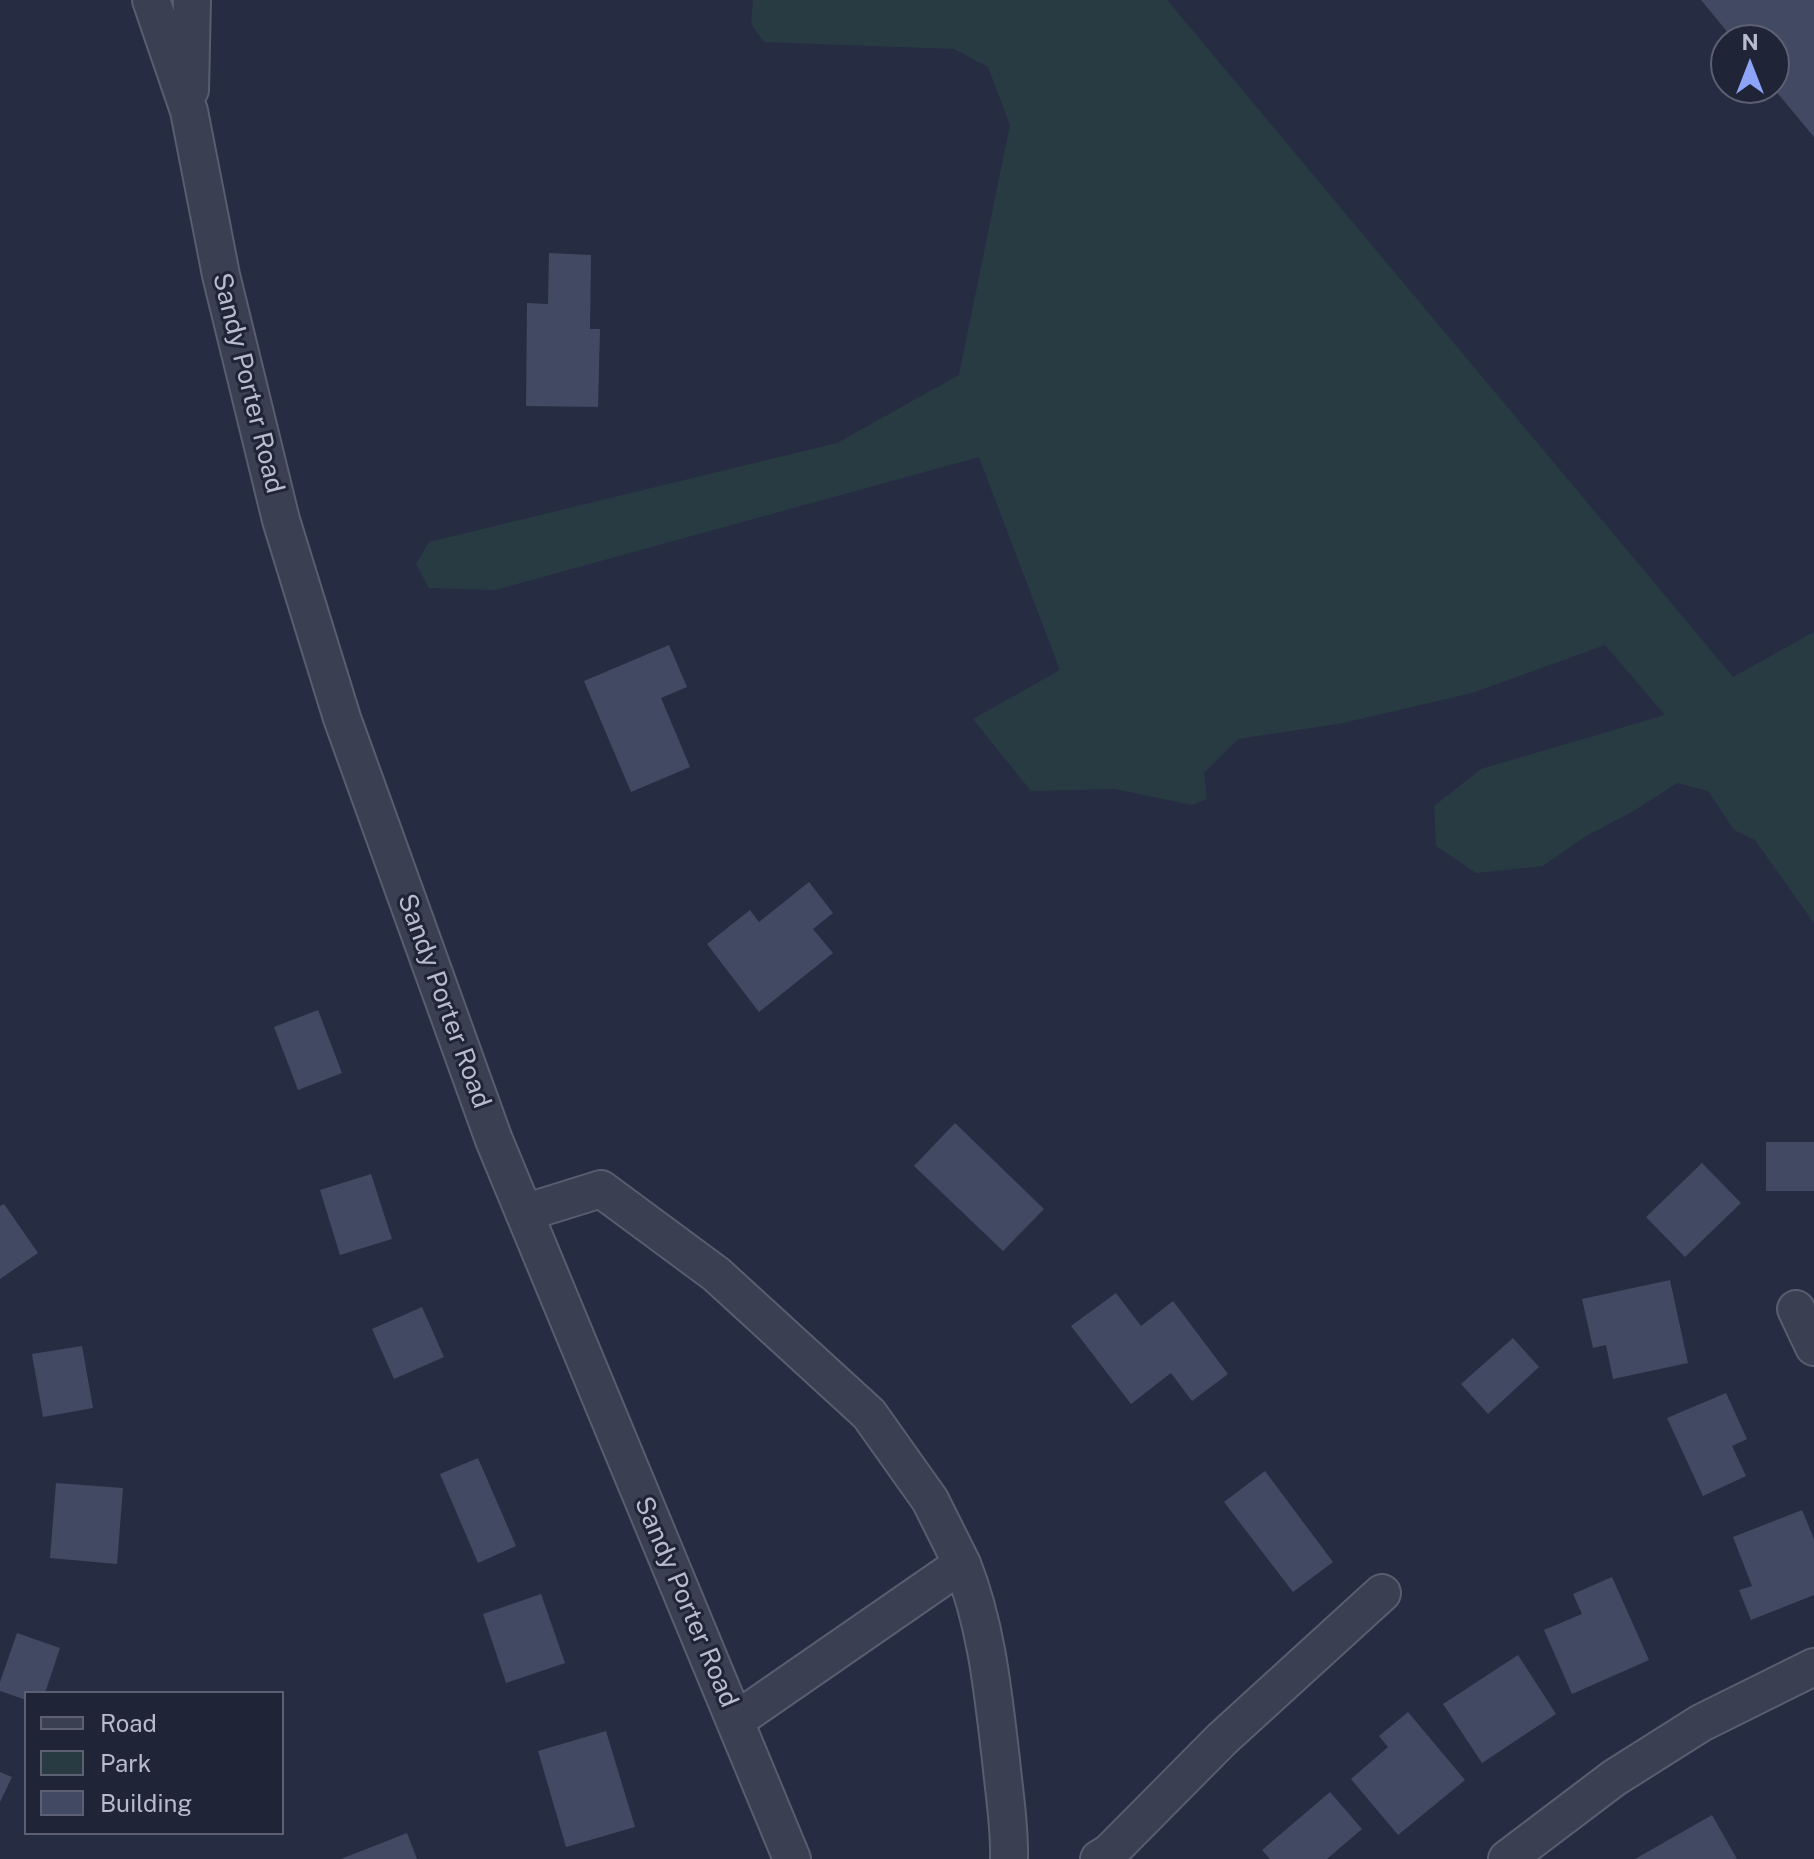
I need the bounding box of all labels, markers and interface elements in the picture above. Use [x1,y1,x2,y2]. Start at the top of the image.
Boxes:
north arrow [1710,24,1790,104]
text: N [1741,29,1759,55]
street label: Sandy Porter Road [206,270,290,496]
street label: Sandy Porter Road [391,890,497,1112]
street label: Sandy Porter Road [628,1492,744,1712]
legend [24,1691,284,1835]
text: Road [100,1709,157,1737]
text: Park [100,1749,151,1777]
text: Building [100,1789,192,1817]

